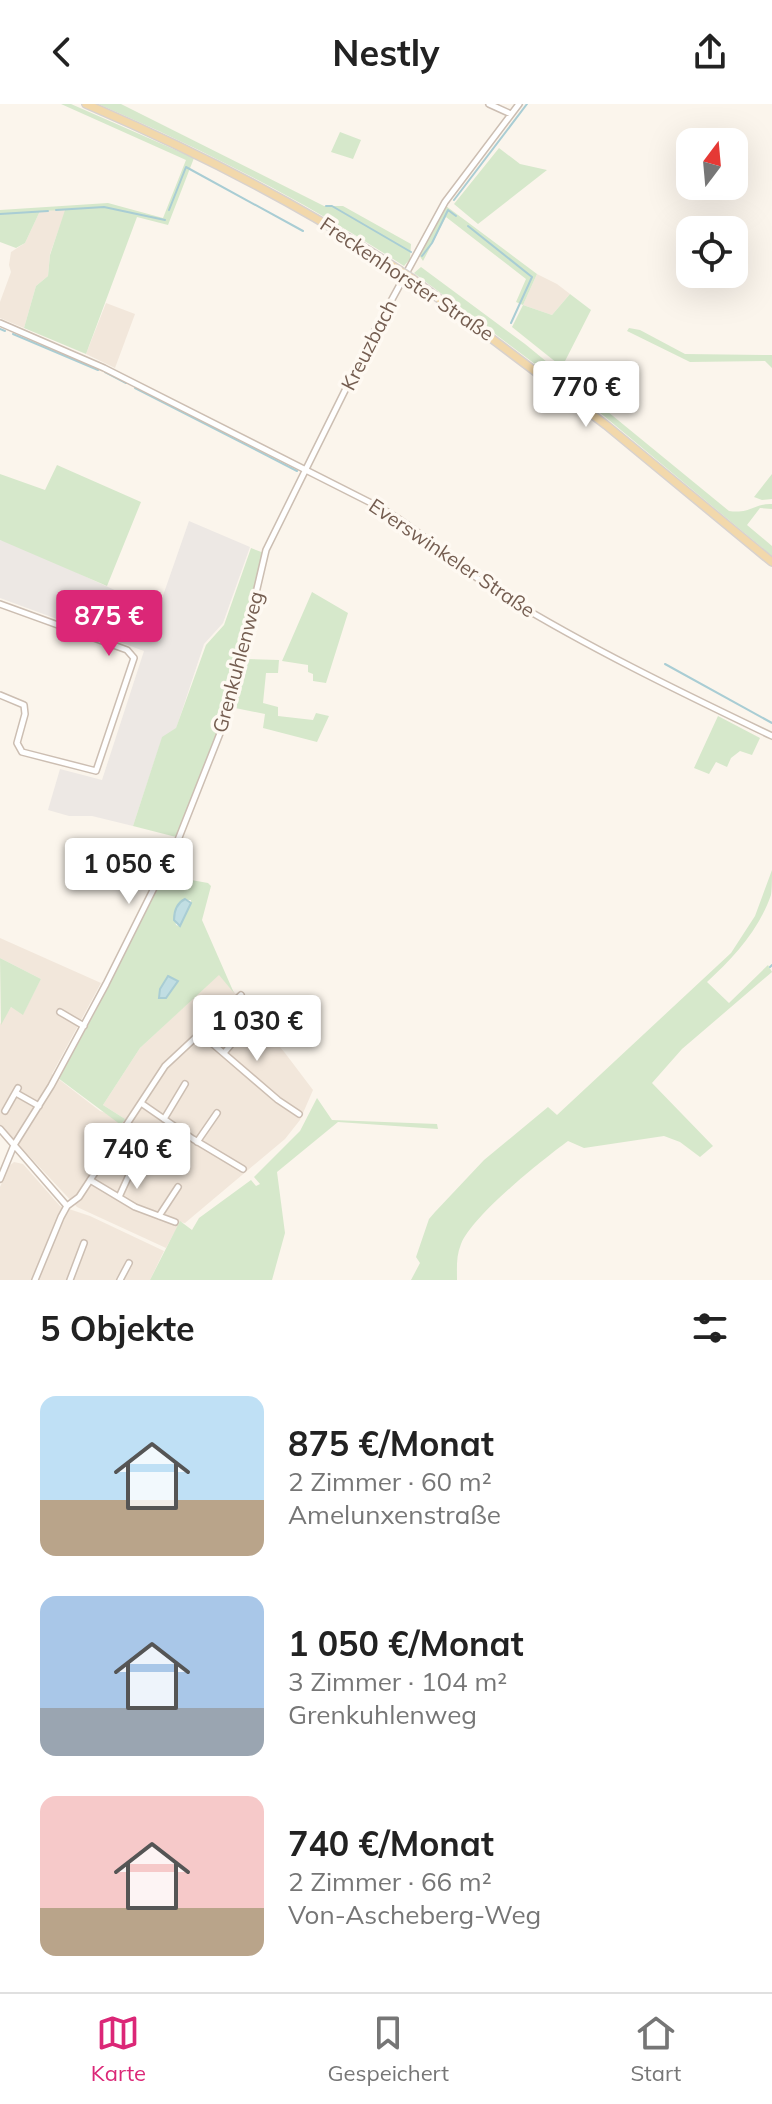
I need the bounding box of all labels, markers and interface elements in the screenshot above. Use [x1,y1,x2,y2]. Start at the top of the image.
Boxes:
icon: back [40,30,84,74]
text: Nestly [332,30,440,75]
icon: share [688,30,732,74]
north arrow [676,128,748,200]
map controls [676,128,748,288]
street label: Freckenhorster Straße [316,211,499,346]
button: locate [676,216,748,288]
street label: Kreuzbach [335,295,402,394]
pin: 770 € [530,361,642,429]
text: 770 € [551,370,621,403]
street label: Everswinkeler Straße [365,493,540,622]
street label: Grenkuhlenweg [207,588,268,735]
pin: 875 € [53,590,165,658]
text: 875 € [74,599,144,632]
pin: 1 050 € [55,838,203,906]
text: 1 050 € [83,847,175,880]
pin: 1 030 € [183,995,331,1063]
text: 1 030 € [211,1004,303,1037]
pin: 740 € [81,1123,193,1191]
text: 740 € [102,1132,172,1165]
icon: filters [688,1306,732,1350]
text: 5 Objekte [40,1307,195,1350]
text: 875 €/Monat [288,1422,494,1465]
icon: home [104,1428,200,1524]
text: 2 Zimmer · 60 m² [288,1465,492,1498]
text: Amelunxenstraße [288,1498,501,1531]
text: 1 050 €/Monat [288,1622,524,1665]
icon: home [104,1628,200,1724]
text: 3 Zimmer · 104 m² [288,1665,507,1698]
text: Grenkuhlenweg [288,1698,477,1731]
text: 740 €/Monat [288,1822,494,1865]
icon: home [104,1828,200,1924]
text: 2 Zimmer · 66 m² [288,1865,492,1898]
text: Von-Ascheberg-Weg [288,1898,541,1931]
tab: Karte [91,2011,146,2087]
tab: Gespeichert [328,2011,449,2087]
tab: Start [630,2011,681,2087]

